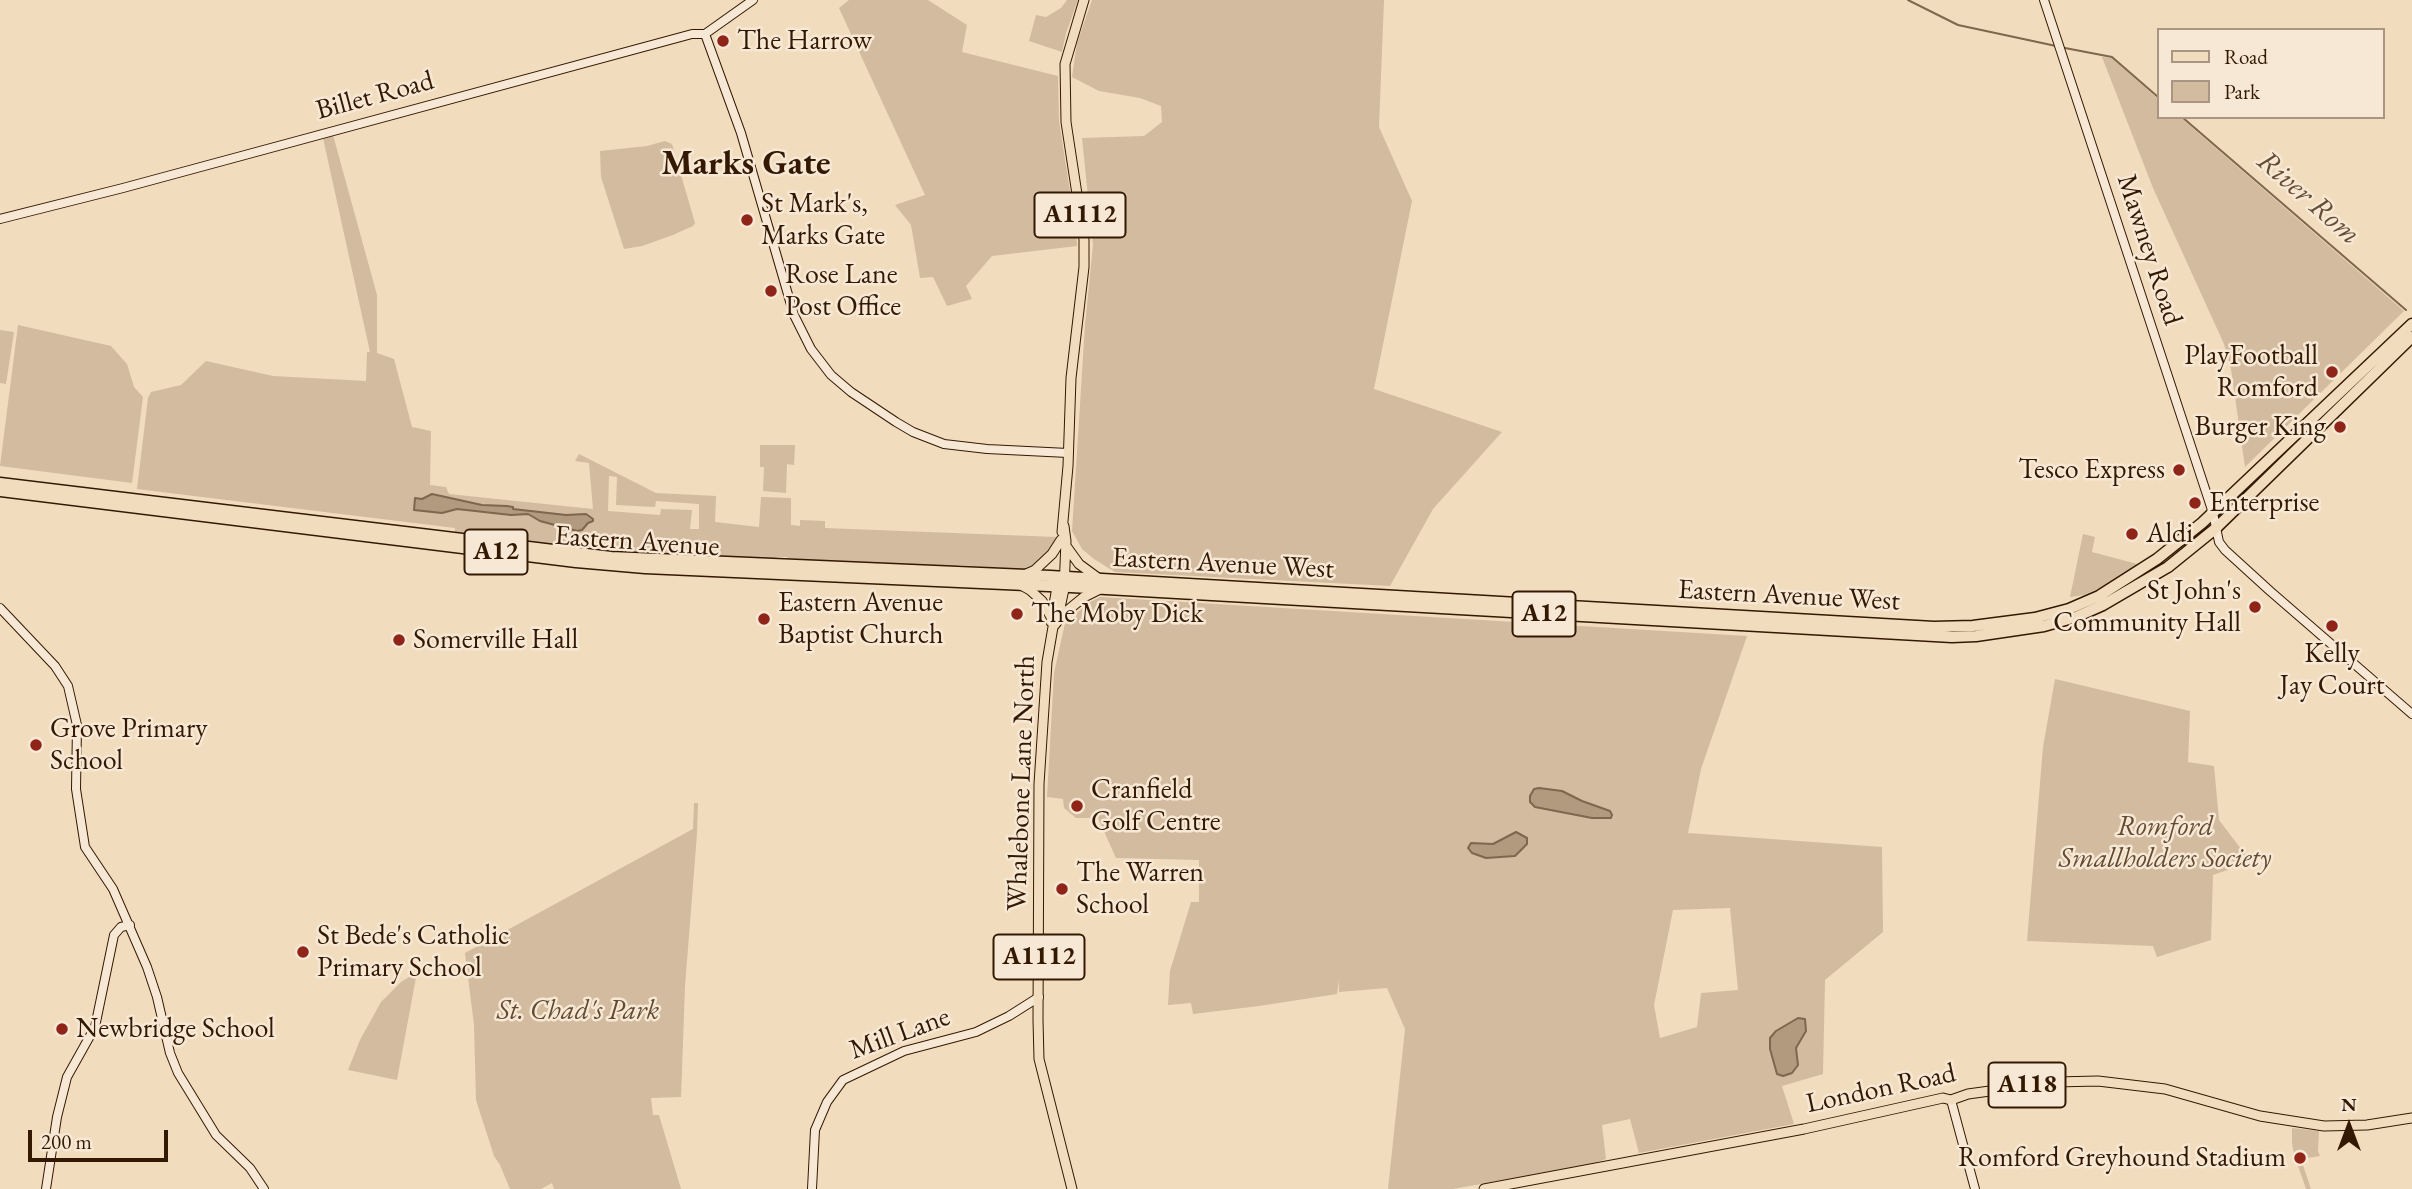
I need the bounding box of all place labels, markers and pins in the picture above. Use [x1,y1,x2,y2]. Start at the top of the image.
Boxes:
place label: The Harrow [737,24,872,58]
marker: The Harrow [715,33,731,49]
place label: St Mark's, Marks Gate [761,187,885,253]
marker: St Mark's, Marks Gate [739,212,755,228]
place label: Rose Lane Post Office [785,258,901,324]
marker: Rose Lane Post Office [763,283,779,299]
place label: PlayFootball Romford [2184,339,2318,405]
marker: PlayFootball Romford [2324,364,2340,380]
place label: Burger King [2195,410,2326,444]
marker: Burger King [2332,419,2348,435]
place label: Tesco Express [2018,453,2165,487]
marker: Tesco Express [2171,462,2187,478]
place label: Enterprise [2209,486,2319,520]
marker: Enterprise [2187,495,2203,511]
place label: Aldi [2146,517,2193,551]
marker: Aldi [2124,526,2140,542]
place label: St John's Community Hall [2053,574,2241,640]
place label: Eastern Avenue Baptist Church [778,586,943,652]
place label: The Moby Dick [1031,597,1203,631]
marker: St John's Community Hall [2247,599,2263,615]
marker: The Moby Dick [1009,606,1025,622]
marker: Eastern Avenue Baptist Church [756,611,772,627]
marker: Kelly Jay Court [2324,618,2340,634]
place label: Somerville Hall [413,623,578,657]
marker: Somerville Hall [391,632,407,648]
place label: Kelly Jay Court [2280,637,2384,703]
place label: Grove Primary School [50,712,208,778]
marker: Grove Primary School [28,737,44,753]
place label: Cranfield Golf Centre [1091,773,1221,839]
marker: Cranfield Golf Centre [1069,798,1085,814]
place label: The Warren School [1076,856,1204,922]
marker: The Warren School [1054,881,1070,897]
place label: St Bede's Catholic Primary School [317,919,509,985]
marker: St Bede's Catholic Primary School [295,944,311,960]
place label: Newbridge School [76,1012,275,1046]
marker: Newbridge School [54,1021,70,1037]
place label: Romford Greyhound Stadium [1958,1141,2286,1175]
marker: Romford Greyhound Stadium [2292,1150,2308,1166]

